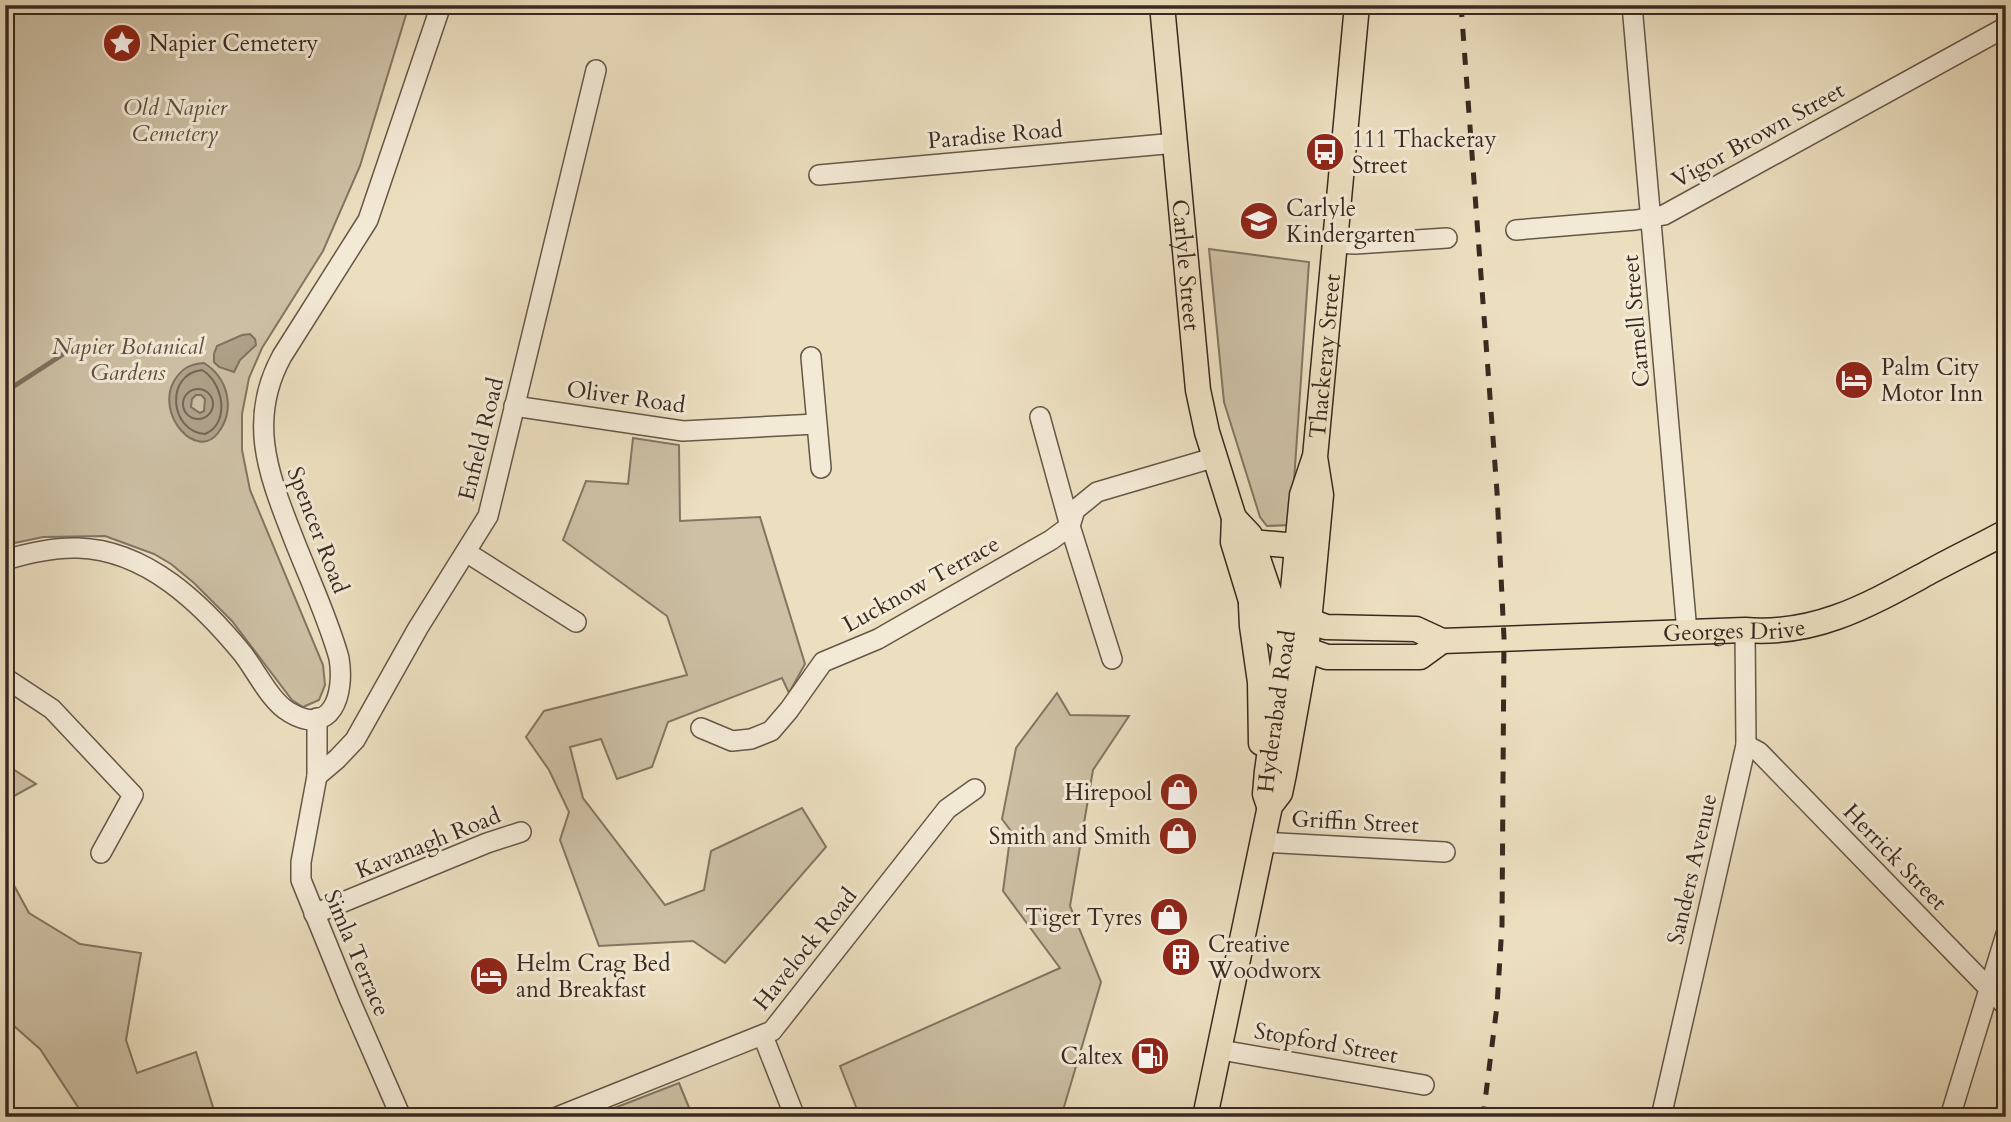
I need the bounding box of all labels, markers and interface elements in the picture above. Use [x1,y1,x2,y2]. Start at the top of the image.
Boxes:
place icon: Napier Cemetery [101,22,143,64]
place label: Napier Cemetery [149,28,318,59]
street label: Vigor Brown Street [1666,75,1850,195]
park label: Old Napier Cemetery [123,92,228,149]
street label: Paradise Road [926,114,1065,156]
place label: 111 Thackeray Street [1352,124,1497,181]
bus stop icon: 111 Thackeray Street [1304,131,1346,173]
place label: Carlyle Kindergarten [1286,193,1416,250]
street label: Carlyle Street [1165,198,1208,332]
school or university icon: Carlyle Kindergarten [1238,200,1280,242]
street label: Carnell Street [1615,254,1657,388]
street label: Thackeray Street [1301,273,1347,440]
park label: Napier Botanical Gardens [52,331,205,388]
place label: Palm City Motor Inn [1881,352,1983,409]
hotel icon: Palm City Motor Inn [1833,359,1875,401]
street label: Oliver Road [565,373,688,421]
street label: Enfield Road [451,374,511,504]
street label: Spencer Road [280,462,357,598]
street label: Lucknow Terrace [837,528,1005,640]
street label: Georges Drive [1662,611,1808,648]
street label: Hyderabad Road [1250,627,1303,794]
shop icon: Hirepool [1158,771,1200,813]
place label: Hirepool [1065,777,1152,808]
street label: Sanders Avenue [1660,790,1724,948]
street label: Herrick Street [1836,797,1954,917]
street label: Kavanagh Road [351,800,506,886]
street label: Griffin Street [1291,803,1419,841]
shop icon: Smith and Smith [1157,815,1199,857]
place label: Smith and Smith [989,821,1151,852]
street label: Havelock Road [746,881,864,1017]
street label: Simla Terrace [316,885,398,1021]
shop icon: Tiger Tyres [1148,896,1190,938]
place label: Tiger Tyres [1025,902,1142,933]
place label: Creative Woodworx [1207,929,1322,986]
building icon: Creative Woodworx [1160,936,1202,978]
place label: Helm Crag Bed and Breakfast [516,948,671,1005]
hotel icon: Helm Crag Bed and Breakfast [468,955,510,997]
street label: Stopford Street [1252,1015,1400,1071]
fuel station icon: Caltex [1129,1035,1171,1077]
place label: Caltex [1060,1041,1124,1072]

